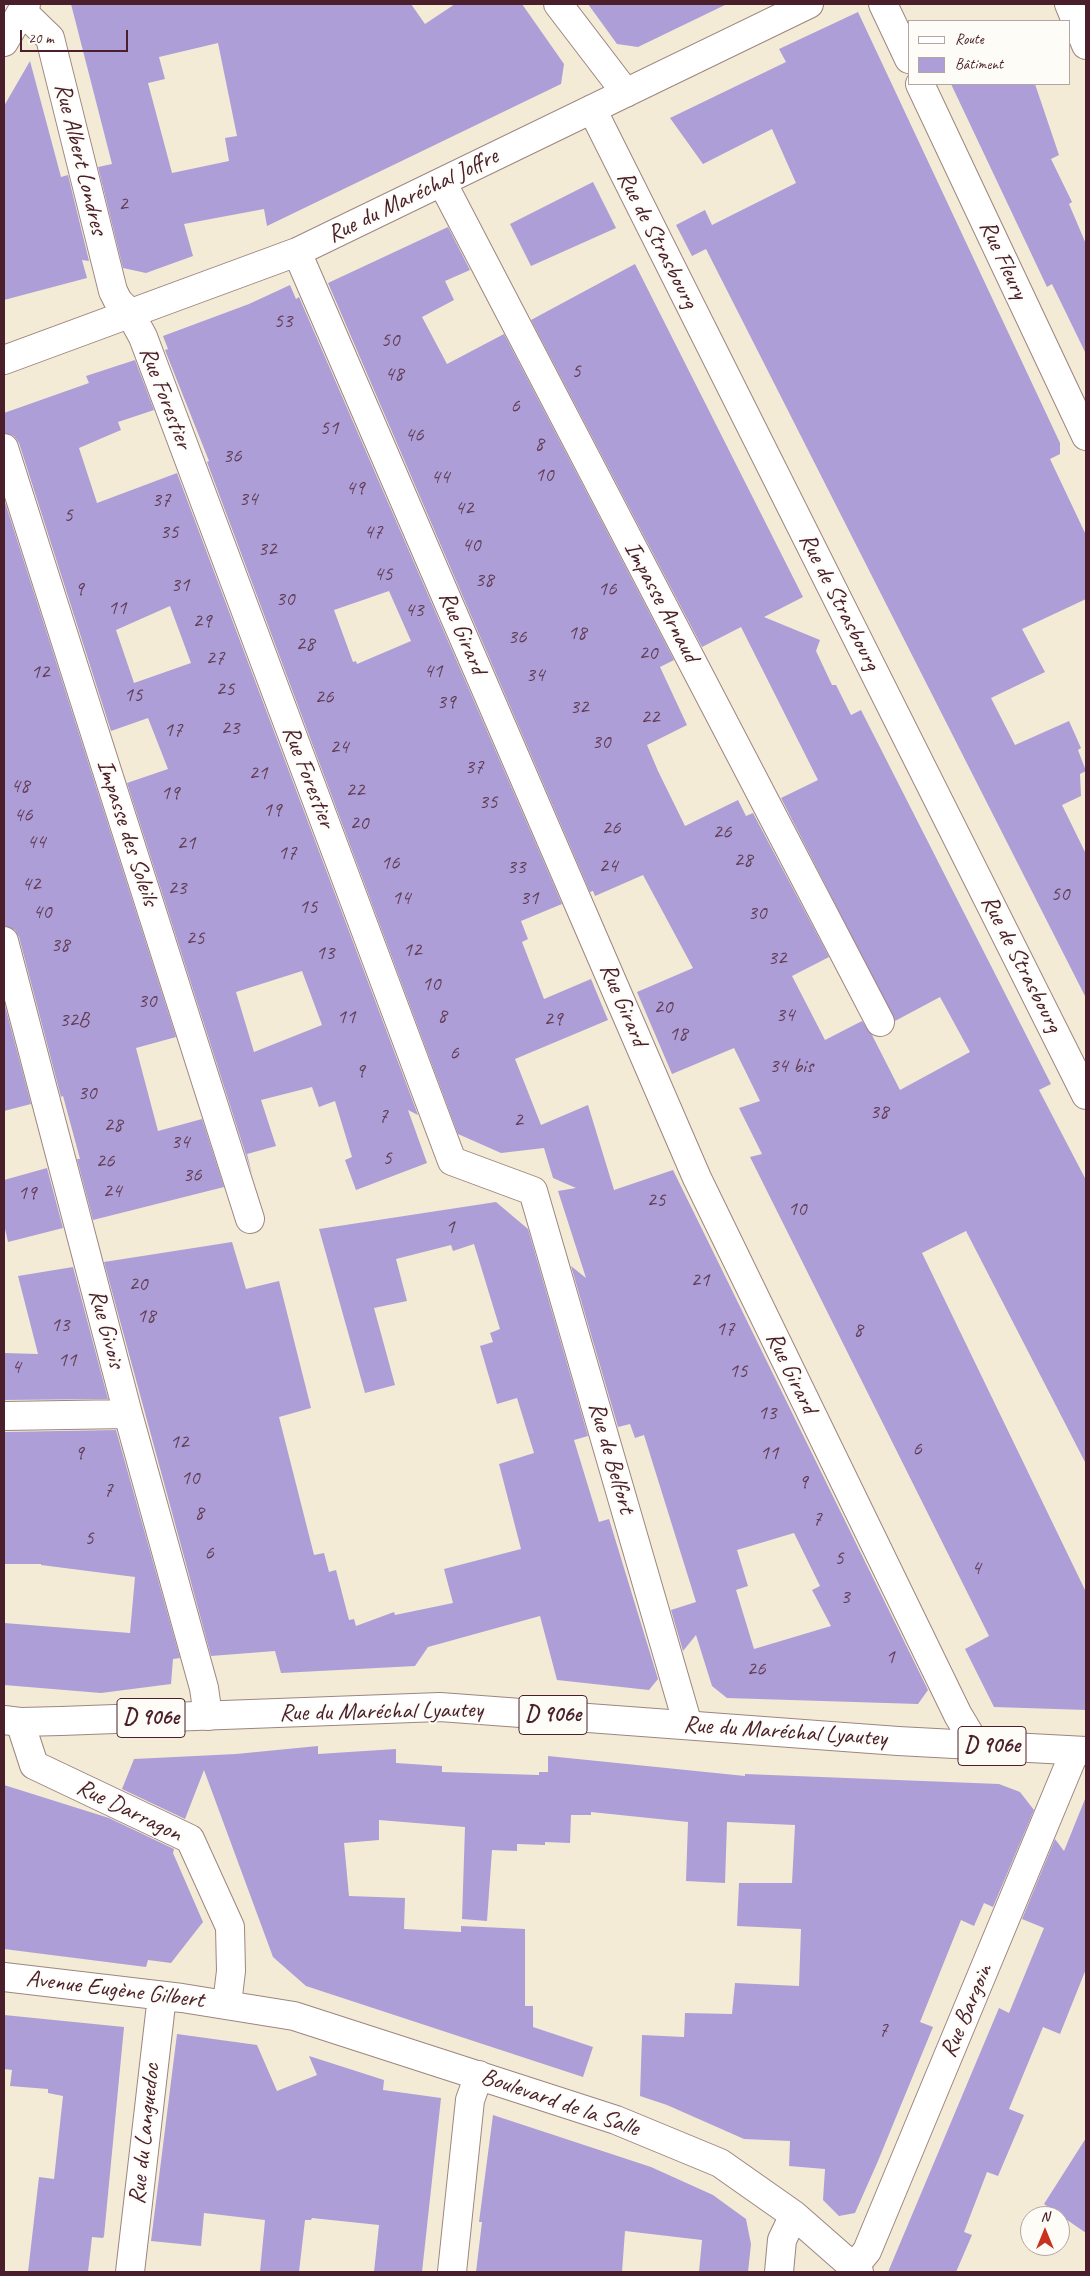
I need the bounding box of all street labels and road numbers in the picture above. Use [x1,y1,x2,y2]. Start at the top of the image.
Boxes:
street label: Rue Albert Londres [47,80,113,238]
street label: Rue du Maréchal Joffre [323,142,503,250]
street label: Rue de Strasbourg [610,167,704,313]
street label: Rue Fleury [972,216,1034,304]
street label: Rue Forestier [132,343,198,453]
street label: Rue de Strasbourg [792,529,886,675]
street label: Impasse Arnaud [617,537,705,667]
street label: Rue Girard [432,587,492,679]
street label: Rue Forestier [275,722,341,832]
street label: Impasse des Soleils [90,756,164,910]
street label: Rue de Strasbourg [974,891,1068,1037]
street label: Rue Girard [593,959,653,1051]
street label: Rue Givois [82,1286,130,1372]
street label: Rue Girard [759,1327,823,1419]
street label: Rue de Belfort [581,1399,641,1517]
street label: Rue du Maréchal Lyautey [279,1696,483,1728]
road number: D 906e [519,1696,587,1734]
road number: D 906e [117,1699,185,1738]
street label: Rue du Maréchal Lyautey [682,1711,888,1753]
road number: D 906e [958,1726,1026,1765]
street label: Rue Darragon [72,1773,186,1849]
street label: Rue Bargoin [934,1960,1000,2062]
street label: Avenue Eugène Gilbert [25,1965,205,2015]
street label: Rue du Languedoc [123,2062,167,2206]
street label: Boulevard de la Salle [477,2062,643,2144]

